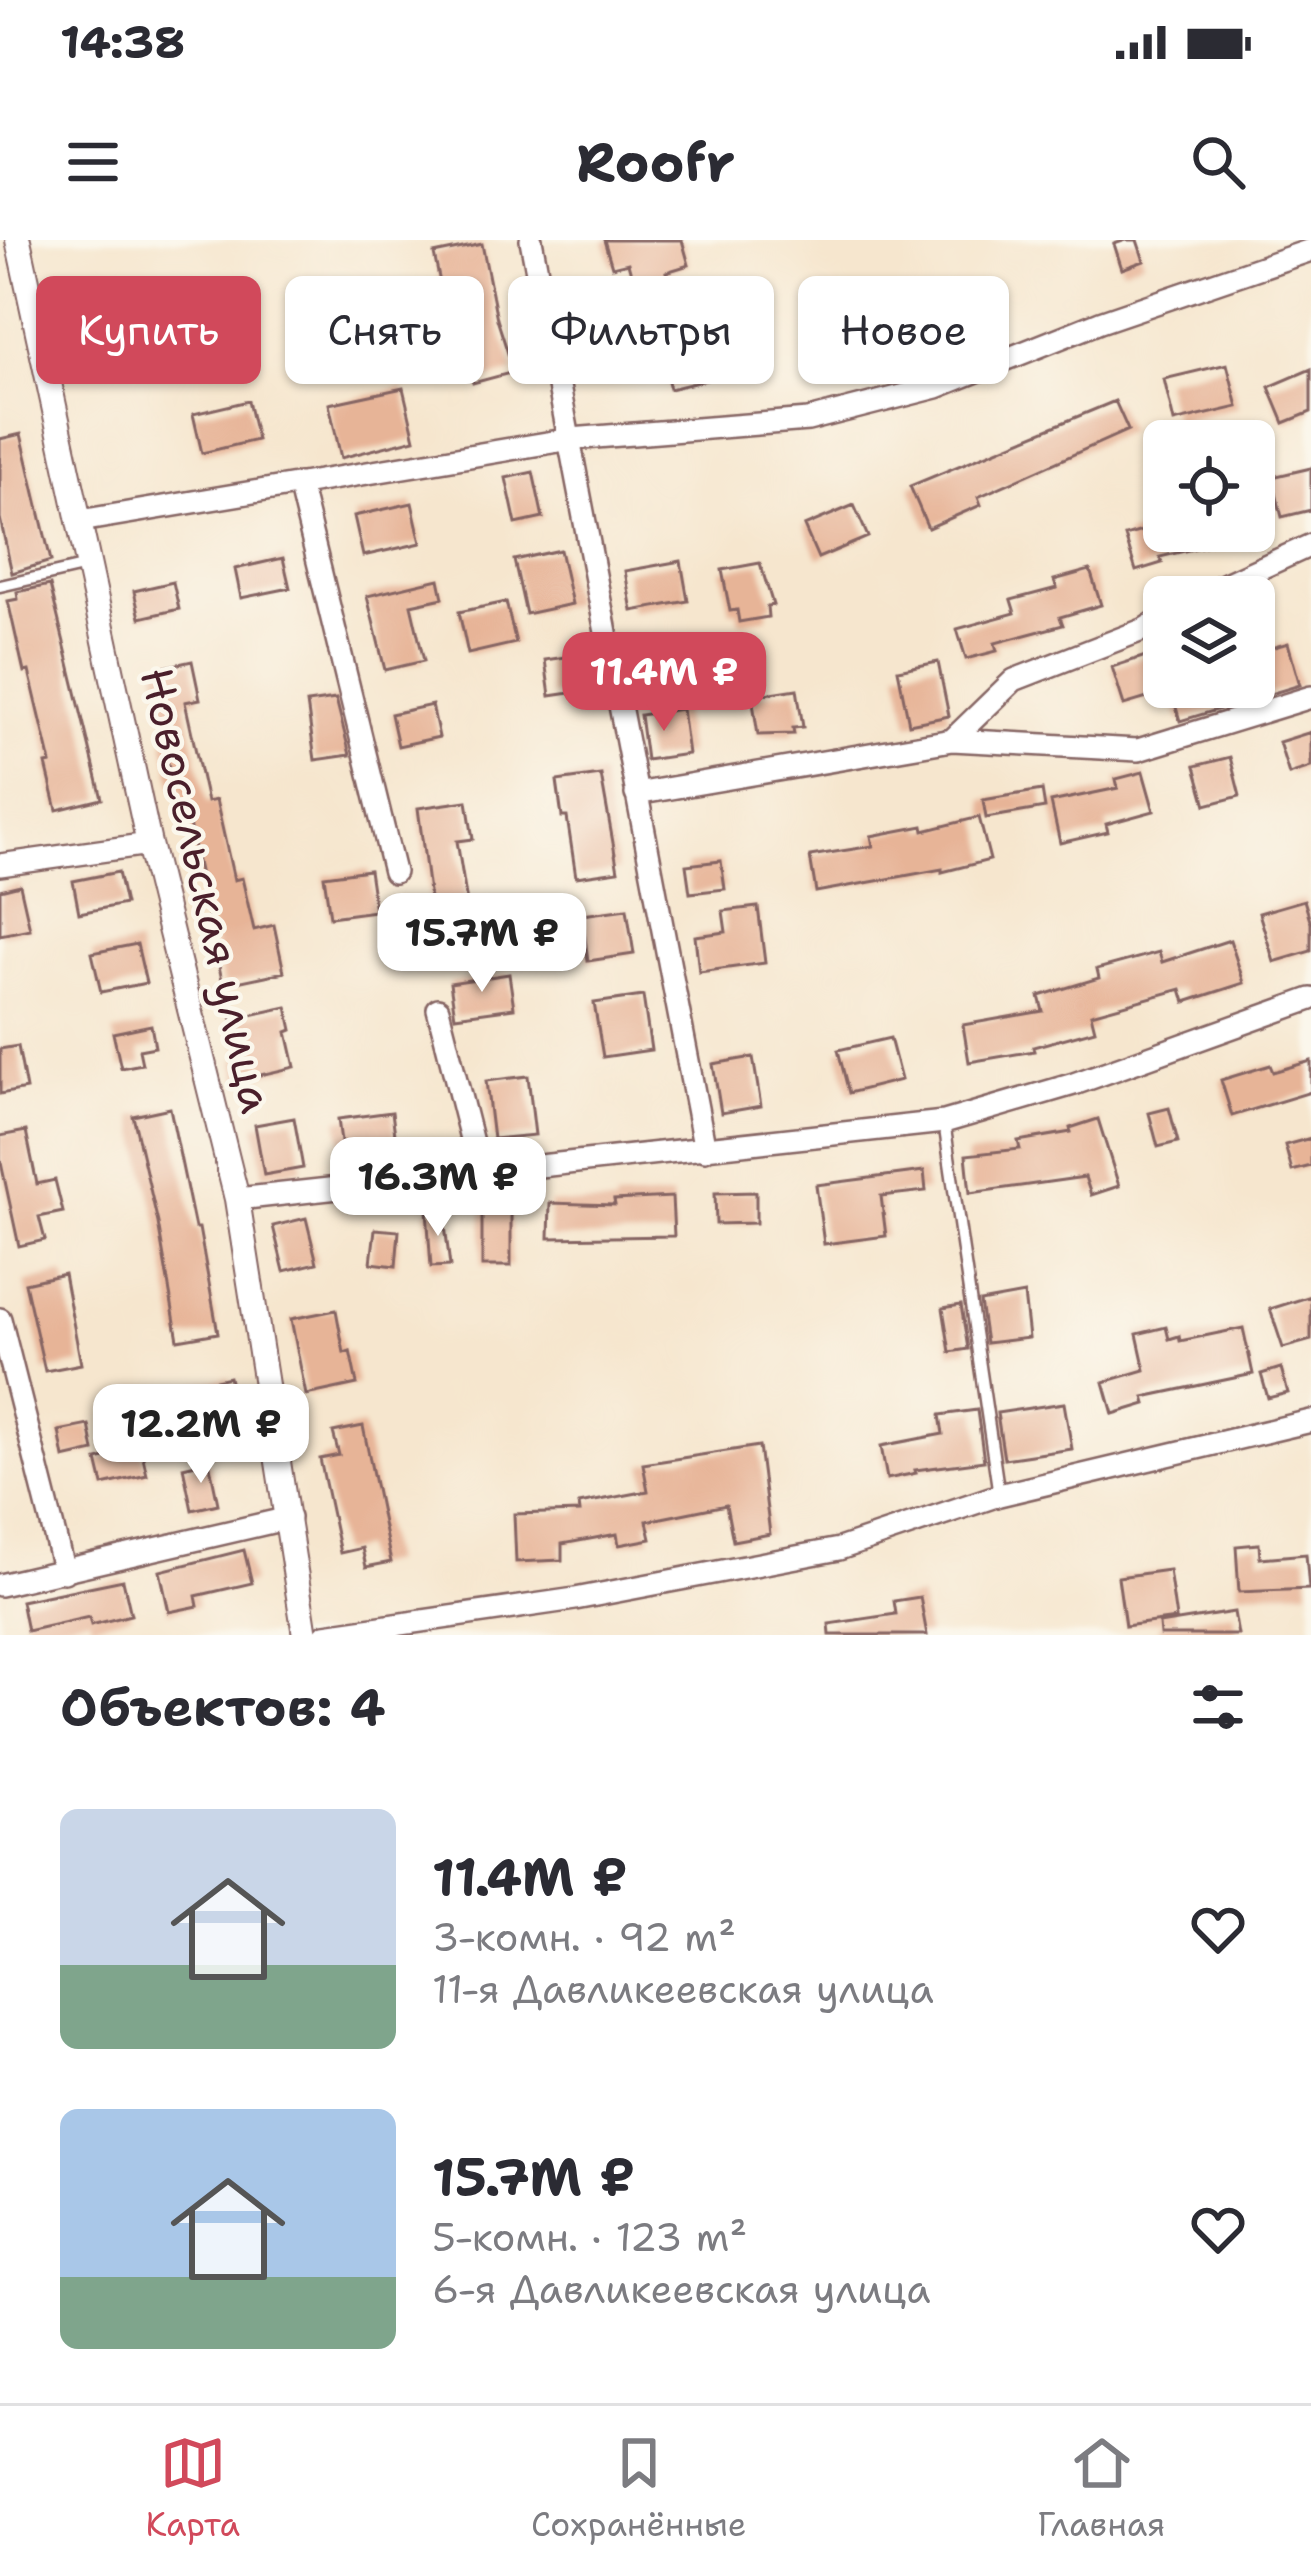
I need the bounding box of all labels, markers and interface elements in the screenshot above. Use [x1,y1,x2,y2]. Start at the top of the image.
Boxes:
text: 14:38 [60,12,186,72]
text: Roofr [576,126,735,198]
icon: menu [60,129,126,195]
icon: search [1185,129,1251,195]
chip: Купить [36,276,261,384]
chip: Снять [285,276,484,384]
chip: Фильтры [508,276,774,384]
chip: Новое [798,276,1009,384]
map controls [1143,420,1275,708]
button: locate [1143,420,1275,552]
button: layers [1143,576,1275,708]
pin: 11.4M ₽ [553,632,775,734]
text: 11.4M ₽ [589,645,739,697]
street label: Новосельская улица [127,662,287,1118]
pin: 15.7M ₽ [371,893,593,995]
text: 15.7M ₽ [404,906,560,958]
pin: 16.3M ₽ [327,1137,549,1239]
text: 16.3M ₽ [357,1150,519,1202]
pin: 12.2M ₽ [90,1384,312,1486]
text: 12.2M ₽ [120,1397,282,1449]
text: Объектов: 4 [60,1673,386,1741]
icon: filters [1185,1674,1251,1740]
text: 11.4M ₽ [432,1843,628,1911]
icon: home [156,1857,300,2001]
icon: heart [1185,1896,1251,1962]
text: 3-комн. · 92 m² [432,1911,736,1963]
text: 11-я Давликеевская улица [432,1963,934,2015]
text: 15.7M ₽ [432,2143,635,2211]
icon: home [156,2157,300,2301]
icon: heart [1185,2196,1251,2262]
text: 5-комн. · 123 m² [432,2211,747,2263]
text: 6-я Давликеевская улица [432,2263,931,2315]
tab: Карта [146,2430,240,2547]
tab: Сохранённые [531,2430,747,2547]
tab: Главная [1038,2430,1166,2547]

